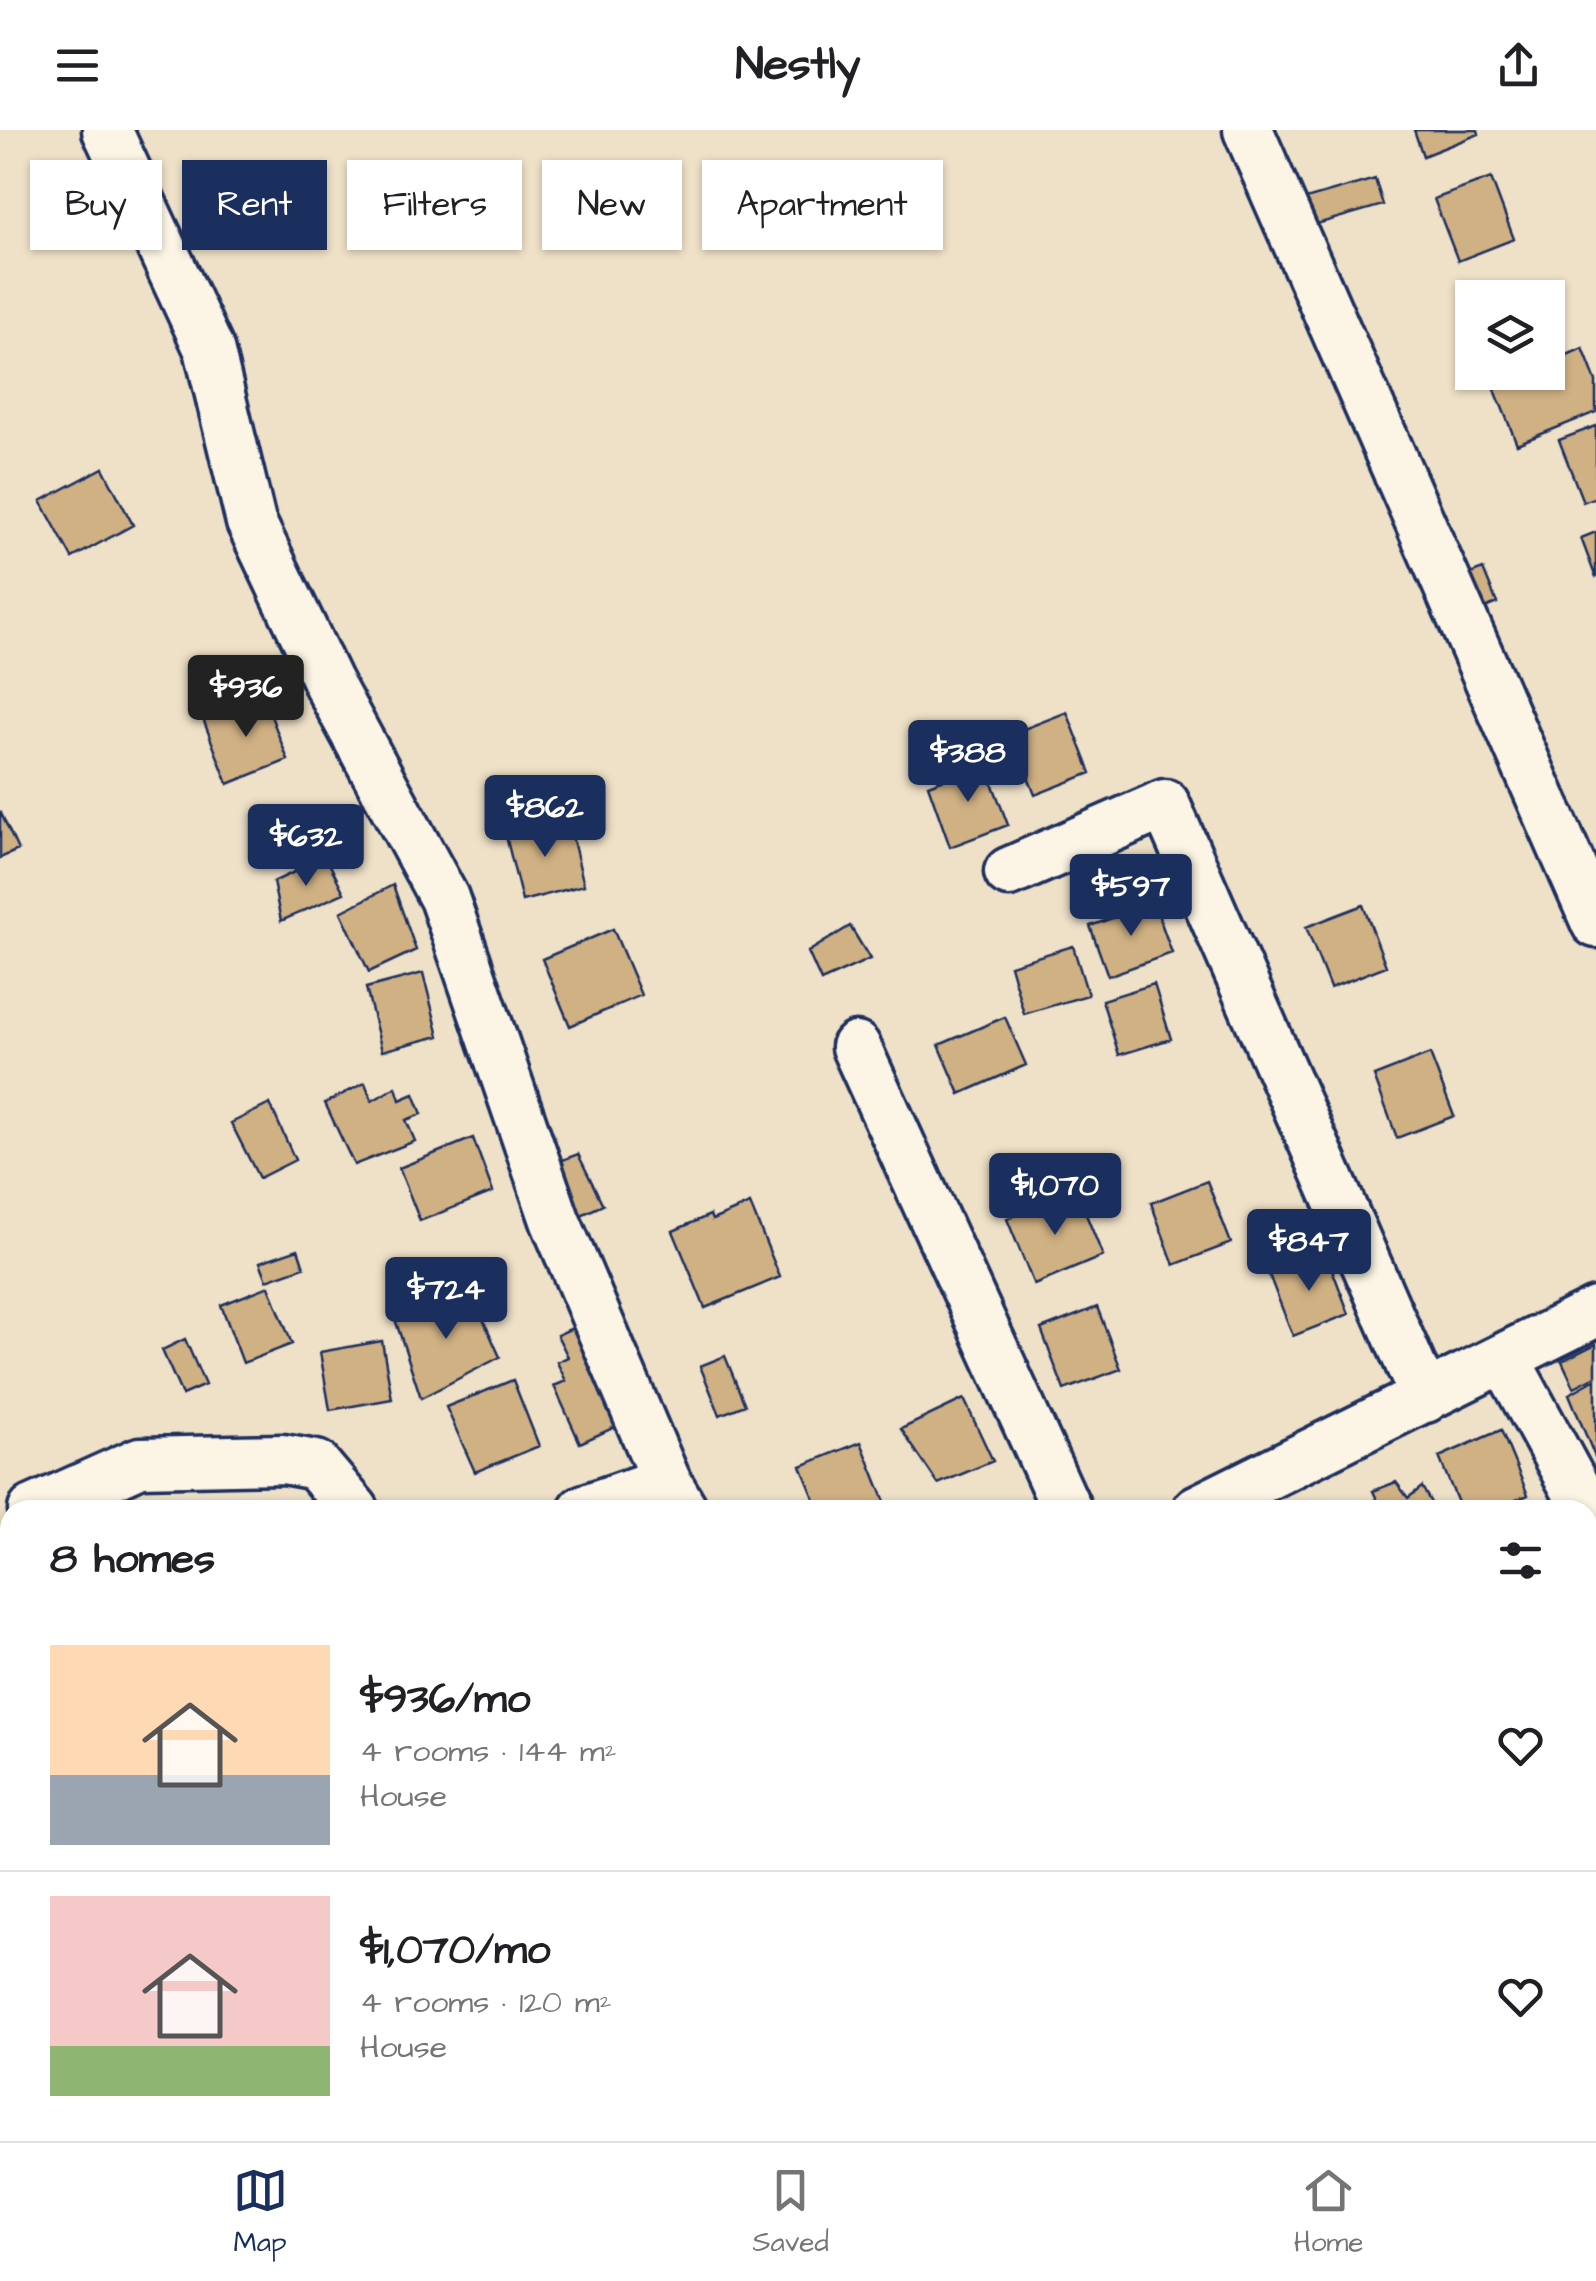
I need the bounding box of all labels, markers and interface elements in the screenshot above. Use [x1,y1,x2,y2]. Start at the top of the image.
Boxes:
text: Nestly [735,34,861,96]
icon: menu [50,38,105,93]
icon: share [1491,38,1546,93]
chip: Buy [30,160,162,250]
chip: Rent [182,160,327,250]
chip: Filters [347,160,522,250]
chip: New [542,160,682,250]
chip: Apartment [702,160,943,250]
map controls [1455,280,1565,390]
button: layers [1455,280,1565,390]
pin: $936 [187,655,305,740]
text: $936 [210,665,282,710]
pin: $388 [909,720,1027,805]
text: $388 [930,730,1006,775]
pin: $862 [486,775,604,860]
text: $862 [507,785,583,830]
pin: $632 [247,804,365,889]
text: $632 [270,814,342,859]
pin: $597 [1072,854,1190,939]
text: $597 [1092,864,1170,909]
pin: $1,070 [974,1153,1136,1238]
text: $1,070 [1011,1163,1099,1208]
pin: $847 [1250,1209,1368,1294]
text: $847 [1269,1219,1349,1264]
pin: $724 [387,1257,505,1342]
text: $724 [407,1267,485,1312]
text: 8 homes [50,1531,215,1589]
icon: filters [1493,1533,1548,1588]
text: $936/mo [360,1671,530,1729]
icon: home [130,1685,250,1805]
icon: heart [1493,1718,1548,1773]
text: 4 rooms · 144 m² [360,1729,617,1774]
text: House [360,1774,447,1819]
text: $1,070/mo [360,1922,550,1980]
icon: home [130,1936,250,2056]
icon: heart [1493,1969,1548,2024]
text: 4 rooms · 120 m² [360,1980,612,2025]
text: House [360,2025,447,2070]
tab: Map [233,2163,288,2262]
tab: Saved [753,2163,829,2262]
tab: Home [1294,2163,1363,2262]

